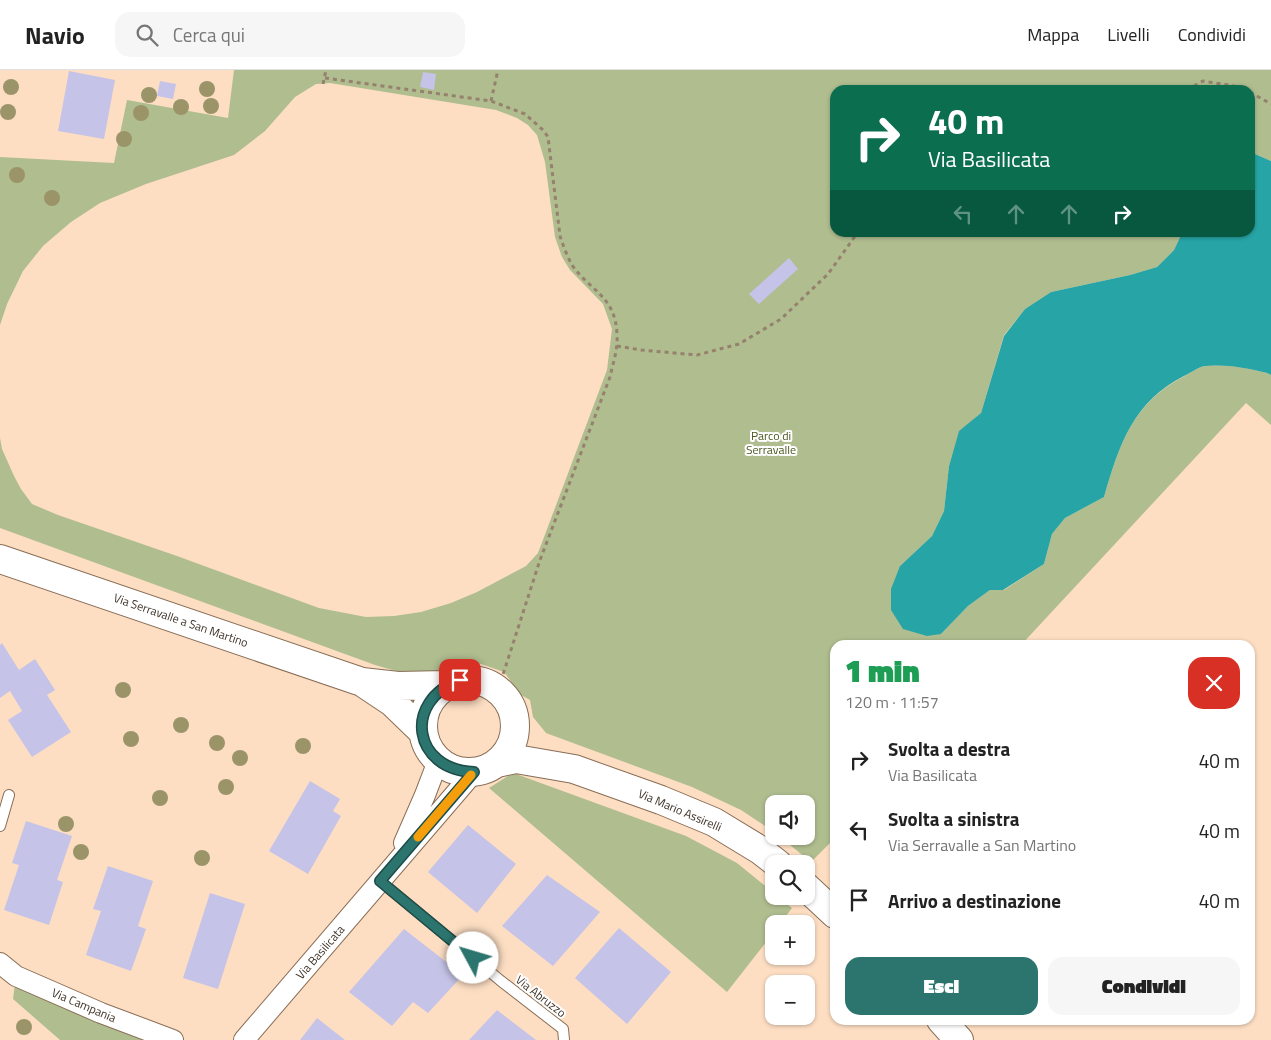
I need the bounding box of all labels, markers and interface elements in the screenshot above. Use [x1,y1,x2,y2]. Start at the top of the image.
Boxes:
search box [115,12,465,57]
text: Navio [25,17,85,53]
text: Cerca qui [173,20,245,49]
icon: search [133,21,161,49]
text: Mappa [1027,21,1079,48]
text: Livelli [1107,21,1150,48]
text: Condividi [1178,21,1246,48]
text: 40 m [928,94,1004,148]
icon: right [845,105,910,170]
text: Via Basilicata [928,142,1050,176]
icon: left [949,200,977,228]
icon: ahead [1002,200,1030,228]
icon: ahead [1055,200,1083,228]
icon: right [1108,200,1136,228]
park label: Parco di Serravalle [746,426,796,459]
street label: Via Serravalle a San Martino [111,588,251,652]
text: 1 min [845,648,920,694]
button: close [1188,657,1240,709]
pin [439,659,481,701]
icon: arrive [446,666,474,694]
text: 120 m · 11:57 [845,690,939,714]
text: Svolta a destra [888,734,1010,763]
icon: right [845,746,873,774]
text: 40 m [1199,746,1240,775]
text: Via Basilicata [888,763,977,787]
street label: Via Mario Assirelli [635,784,725,836]
map controls [765,795,815,1025]
button: sound [765,795,815,845]
text: Svolta a sinistra [888,804,1019,833]
icon: left [845,816,873,844]
text: 40 m [1199,816,1240,845]
text: Via Serravalle a San Martino [888,833,1076,857]
button: search [765,855,815,905]
icon: arrive [845,886,873,914]
text: Arrivo a destinazione [888,886,1061,915]
text: 40 m [1199,886,1240,915]
button: + [765,915,815,965]
street label: Via Basilicata [291,921,349,983]
position arrow [446,931,498,983]
button: Esci [845,957,1038,1015]
button: Condividi [1048,957,1240,1015]
street label: Via Abruzzo [512,970,570,1022]
button: − [765,975,815,1025]
street label: Via Campania [49,983,119,1027]

